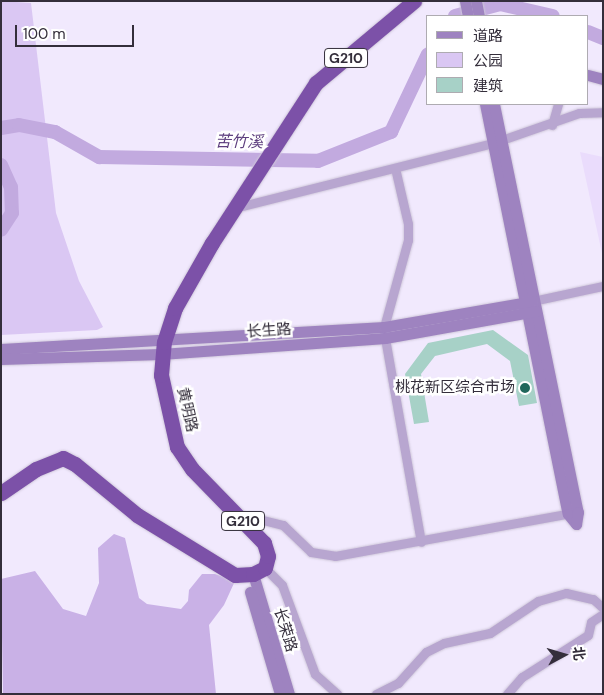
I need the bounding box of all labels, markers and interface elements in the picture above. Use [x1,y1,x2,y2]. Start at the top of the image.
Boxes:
scale bar [18,15,136,47]
legend [426,15,589,105]
text: 100 m [23,24,66,44]
text: 道路 [473,26,503,46]
road number: G210 [324,46,368,70]
text: 公园 [473,51,503,71]
text: 建筑 [473,76,503,96]
water label: 苦竹溪 [215,132,263,152]
street label: 长生路 [246,320,292,342]
place label: 桃花新区综合市场 [395,379,515,397]
marker: 桃花新区综合市场 [519,382,531,394]
street label: 黄明路 [173,386,201,434]
road number: G210 [220,510,266,532]
street label: 长荣路 [270,606,300,654]
north arrow [539,630,589,680]
text: 北 [569,646,589,661]

